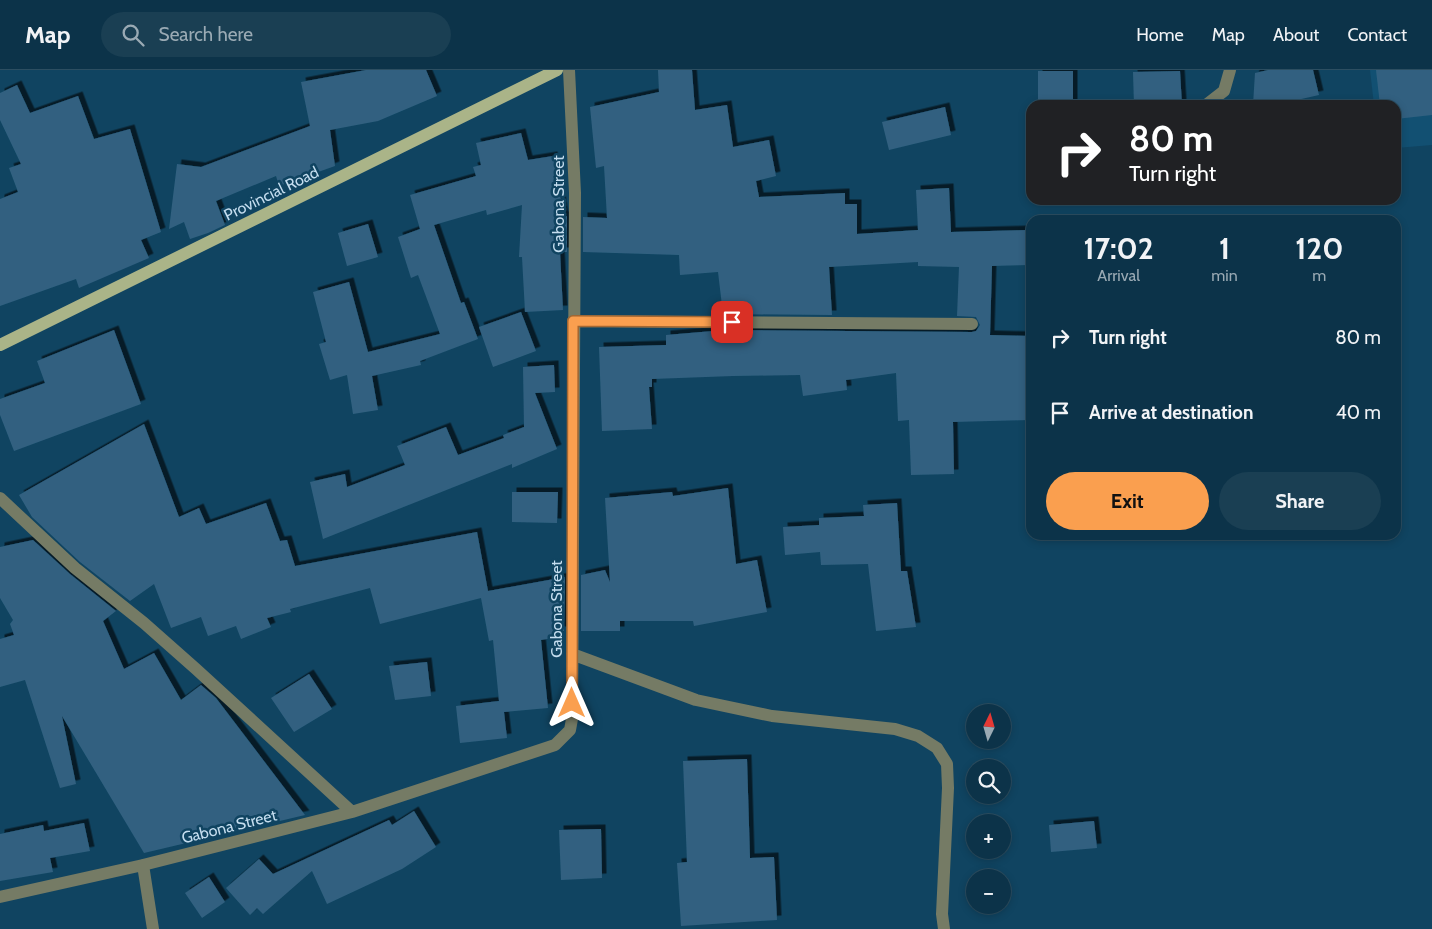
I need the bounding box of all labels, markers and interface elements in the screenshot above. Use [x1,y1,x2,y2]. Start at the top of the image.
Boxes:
search box [101,12,451,57]
text: Map [25,20,71,49]
icon: search [119,21,147,49]
text: Search here [159,23,253,46]
text: Home [1136,24,1184,46]
text: Map [1212,24,1245,46]
text: About [1273,24,1319,46]
text: Contact [1347,24,1407,46]
text: 80 m [1129,117,1213,160]
icon: right [1046,120,1111,185]
street label: Gabona Street [549,155,568,253]
text: Turn right [1129,160,1216,187]
street label: Provincial Road [221,162,322,225]
text: 17:02 [1084,230,1154,267]
text: 1 [1219,230,1230,267]
text: 120 [1295,230,1343,267]
text: Arrival [1097,266,1140,285]
text: min [1211,266,1238,285]
text: m [1312,266,1326,285]
pin [711,301,753,343]
icon: arrive [718,308,746,336]
icon: right [1046,324,1074,352]
text: Turn right [1089,326,1167,349]
text: 80 m [1335,326,1381,349]
icon: arrive [1046,399,1074,427]
text: Arrive at destination [1089,401,1253,424]
text: 40 m [1336,401,1381,424]
button: Exit [1046,472,1209,530]
button: Share [1219,472,1381,530]
street label: Gabona Street [547,560,566,658]
position arrow [545,676,597,728]
north arrow [966,704,1011,749]
map controls [966,704,1011,914]
button: search [966,759,1011,804]
street label: Gabona Street [180,805,279,847]
button: + [966,814,1011,859]
button: − [966,869,1011,914]

